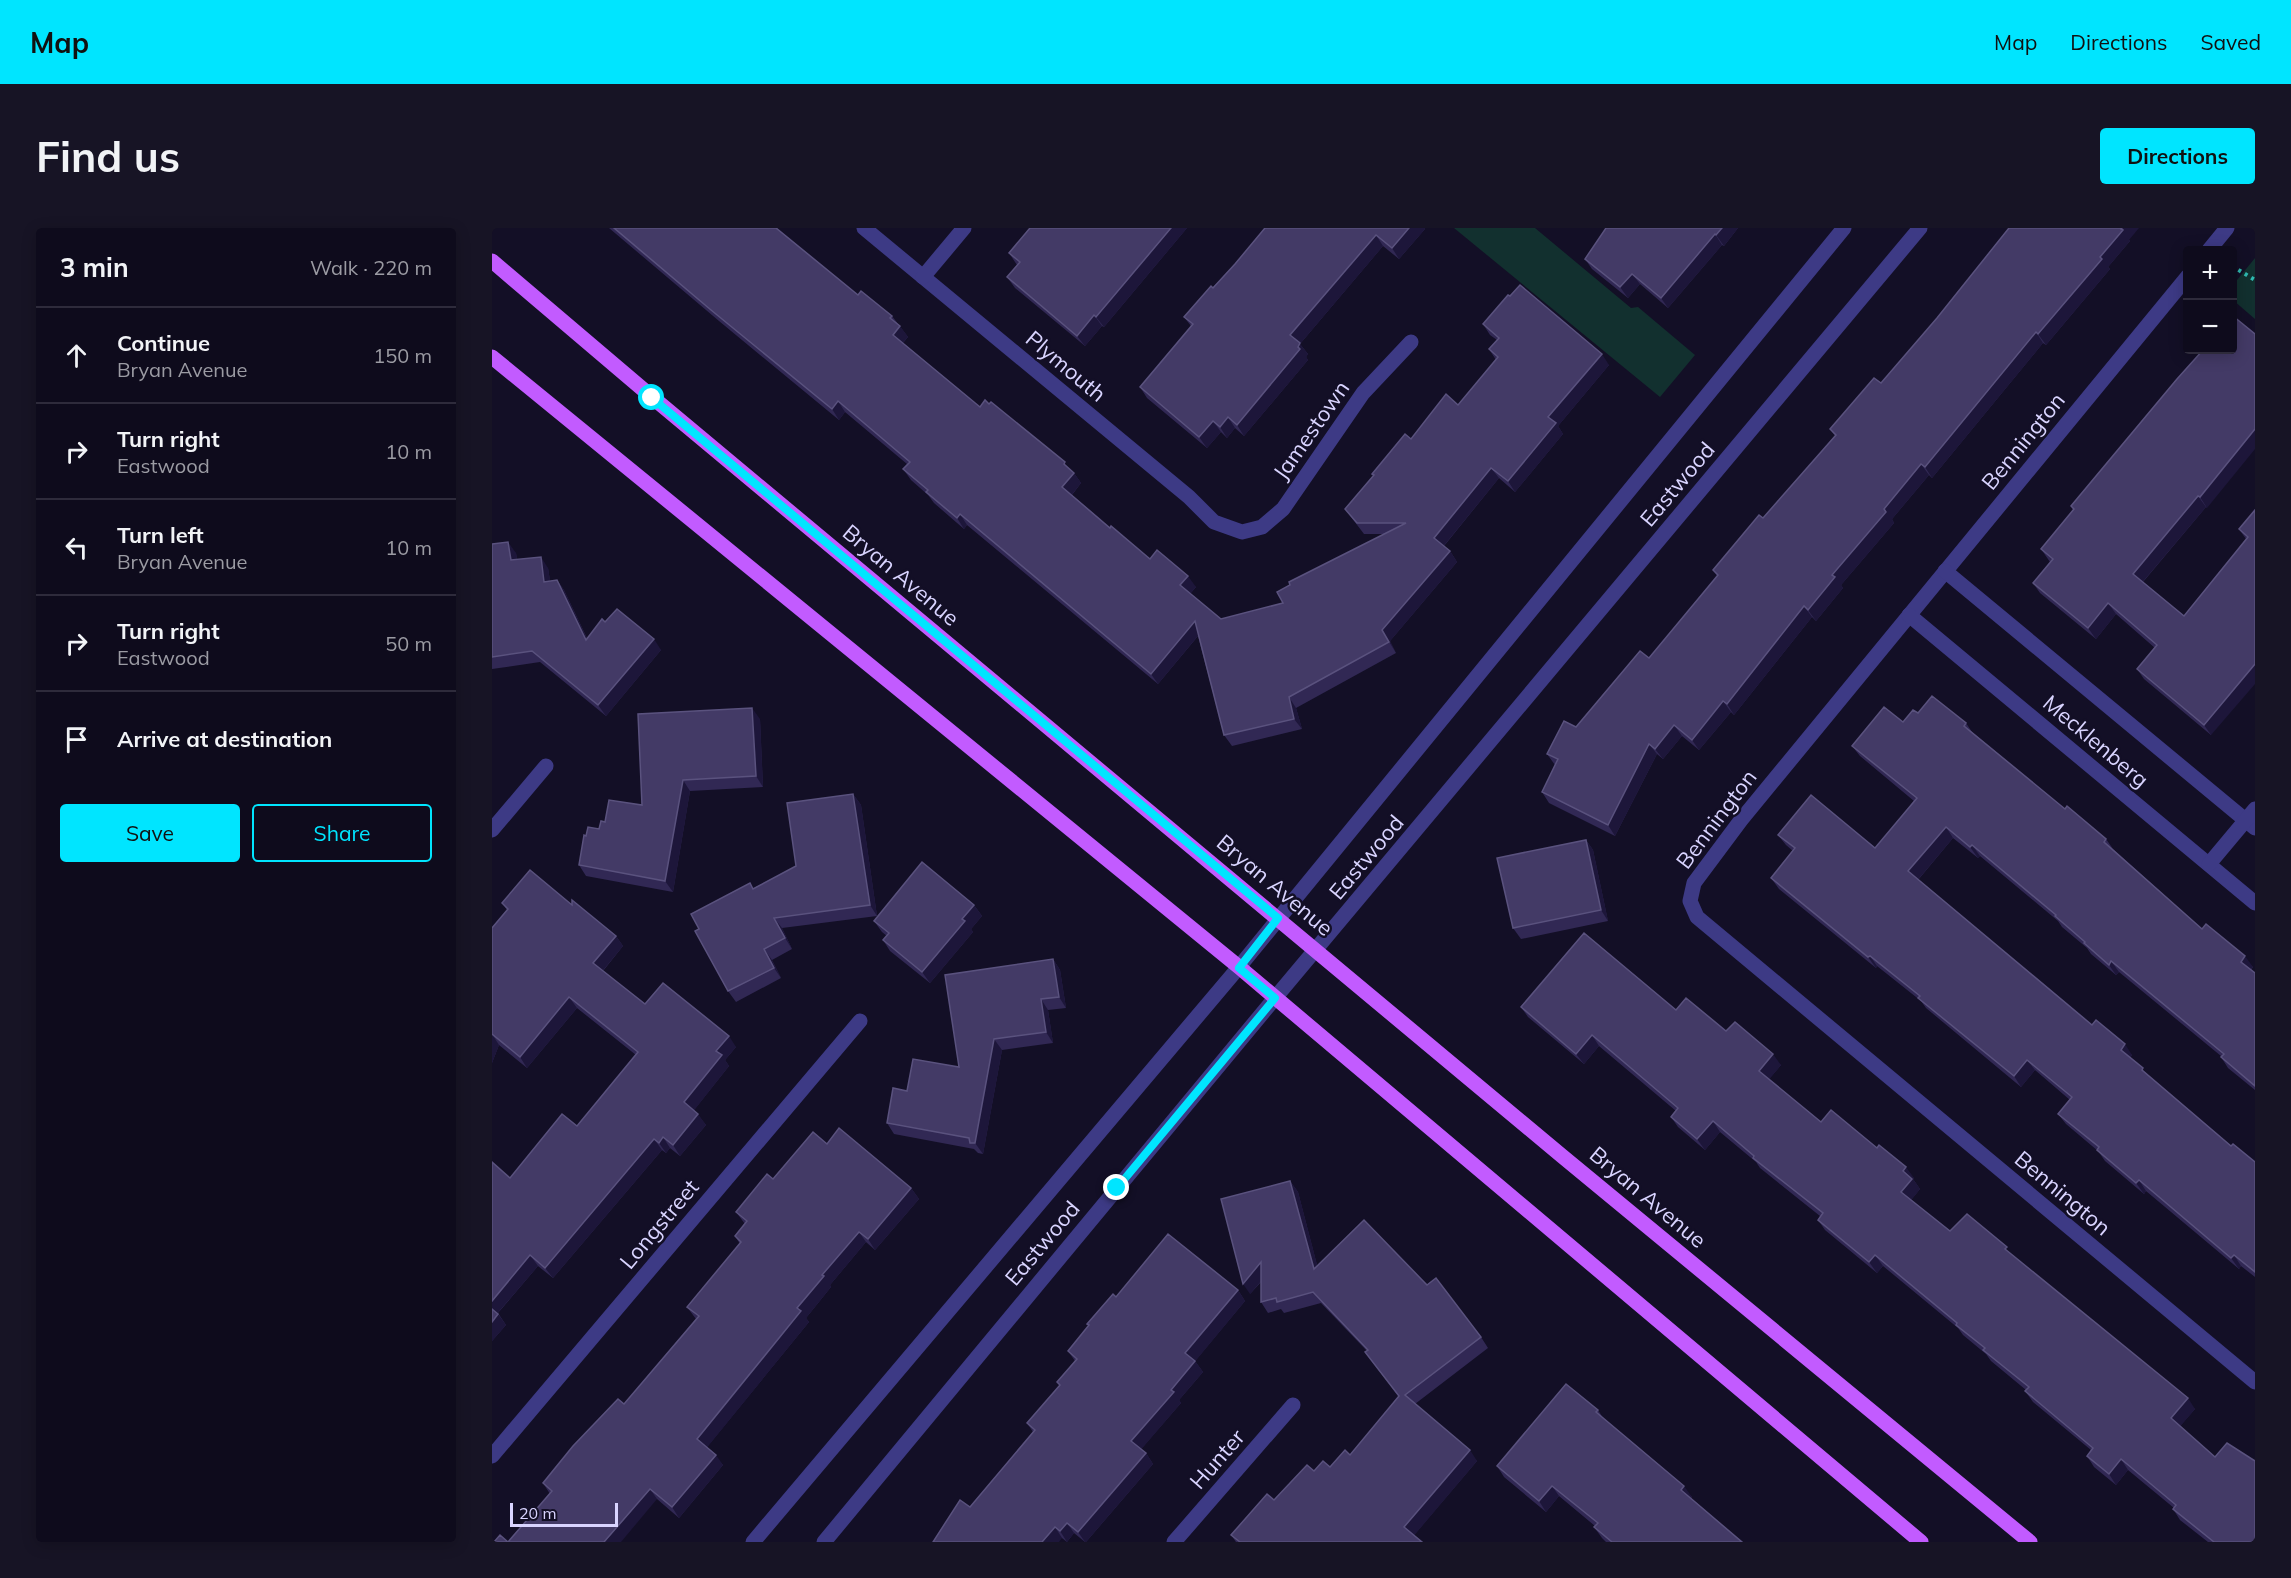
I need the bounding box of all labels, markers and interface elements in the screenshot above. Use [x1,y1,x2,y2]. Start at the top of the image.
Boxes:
text: Map [30,25,89,60]
text: Map [1994,29,2037,55]
text: Directions [2070,29,2167,55]
text: Saved [2200,29,2261,55]
button: Directions [2100,128,2255,184]
text: Find us [36,130,180,183]
map controls [2183,246,2237,354]
button: + [2183,246,2237,300]
text: 3 min [60,251,129,284]
text: Walk · 220 m [310,255,432,280]
button: − [2183,300,2237,354]
street label: Plymouth [1020,324,1112,408]
text: Continue [117,329,210,357]
icon: ahead [60,339,93,372]
text: 150 m [373,343,432,368]
text: Bryan Avenue [117,357,248,382]
street label: Jamestown [1267,375,1355,485]
route start [638,384,664,410]
street label: Bennington [1975,387,2071,495]
text: Turn right [117,425,220,453]
icon: right [60,435,93,468]
street label: Eastwood [1634,436,1720,532]
text: 10 m [385,439,432,464]
text: Eastwood [117,453,210,478]
street label: Bryan Avenue [837,518,965,632]
text: Turn left [117,521,204,549]
icon: left [60,531,93,564]
text: 10 m [385,535,432,560]
text: Bryan Avenue [117,549,248,574]
text: Turn right [117,617,220,645]
icon: right [60,627,93,660]
text: 50 m [385,631,432,656]
text: Eastwood [117,645,210,670]
street label: Mecklenberg [2037,689,2155,793]
icon: arrive [60,723,93,756]
text: Arrive at destination [117,725,332,753]
street label: Bennington [1670,764,1762,874]
button: Save [60,804,240,862]
button: Share [252,804,432,862]
street label: Eastwood [1323,809,1409,905]
street label: Bryan Avenue [1211,828,1339,942]
street label: Bryan Avenue [1584,1140,1712,1254]
street label: Bennington [2009,1145,2117,1241]
street label: Longstreet [613,1173,705,1275]
route end [1103,1174,1129,1200]
street label: Eastwood [999,1195,1085,1291]
street label: Hunter [1183,1423,1251,1495]
scale bar [510,1500,618,1528]
text: 20 m [519,1503,556,1523]

